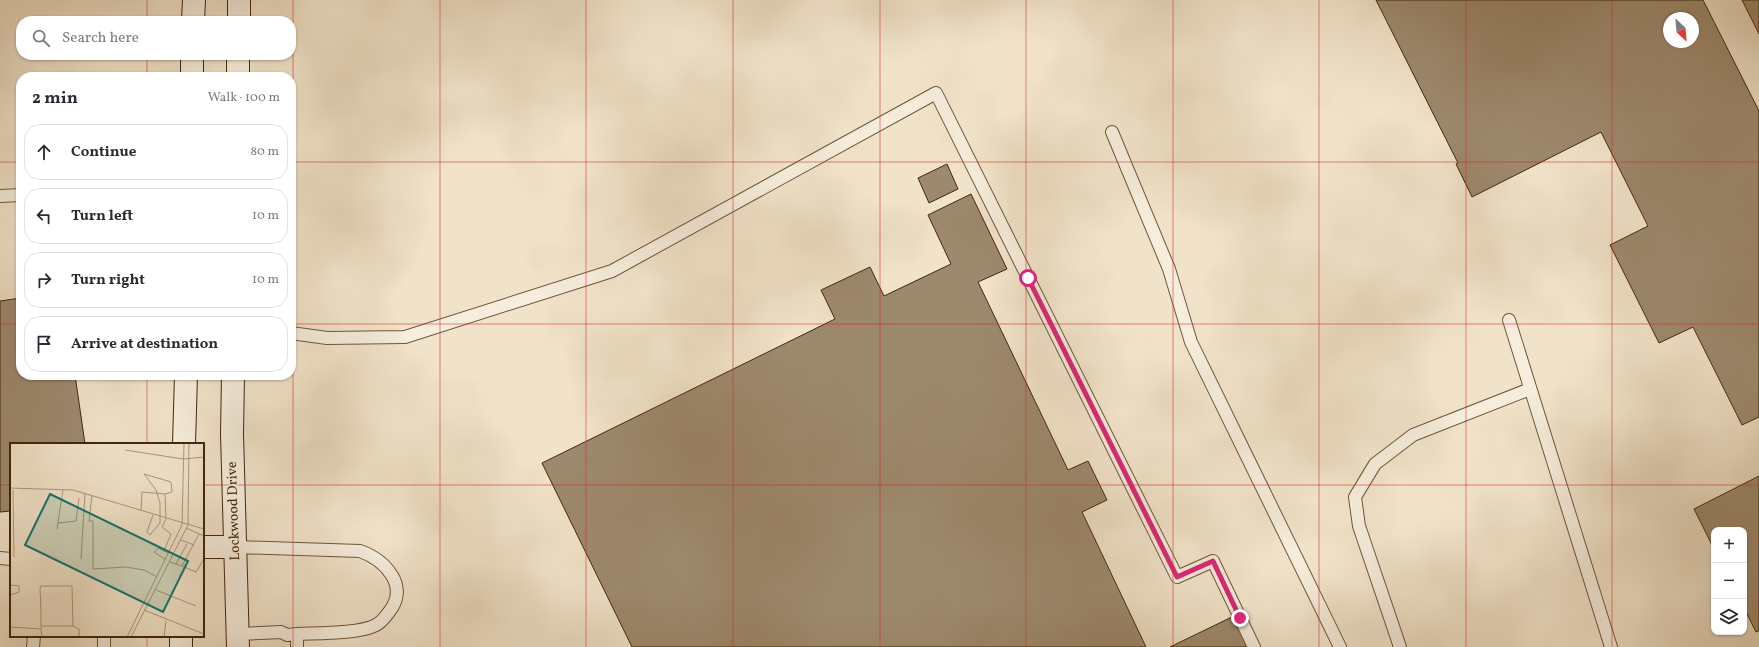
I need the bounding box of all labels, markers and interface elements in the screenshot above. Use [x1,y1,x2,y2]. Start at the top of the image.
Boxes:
north arrow [1663,12,1699,48]
search box [16,16,296,60]
icon: search [30,27,52,49]
text: Search here [62,28,139,49]
text: 2 min [32,87,78,110]
text: Walk · 100 m [208,89,280,107]
icon: ahead [33,141,55,163]
text: Continue [71,142,136,163]
text: 80 m [250,143,279,161]
icon: left [33,205,55,227]
text: Turn left [71,206,133,227]
text: 10 m [252,207,279,225]
icon: right [33,269,55,291]
route start [1019,269,1037,287]
text: Turn right [71,270,145,291]
text: 10 m [252,271,279,289]
icon: arrive [33,333,55,355]
text: Arrive at destination [71,334,218,355]
inset map [10,443,204,637]
street label: Lockwood Drive [223,461,245,561]
map controls [1711,527,1747,635]
button: + [1711,527,1747,563]
button: − [1711,563,1747,599]
button: layers [1711,599,1747,635]
route end [1231,609,1249,627]

